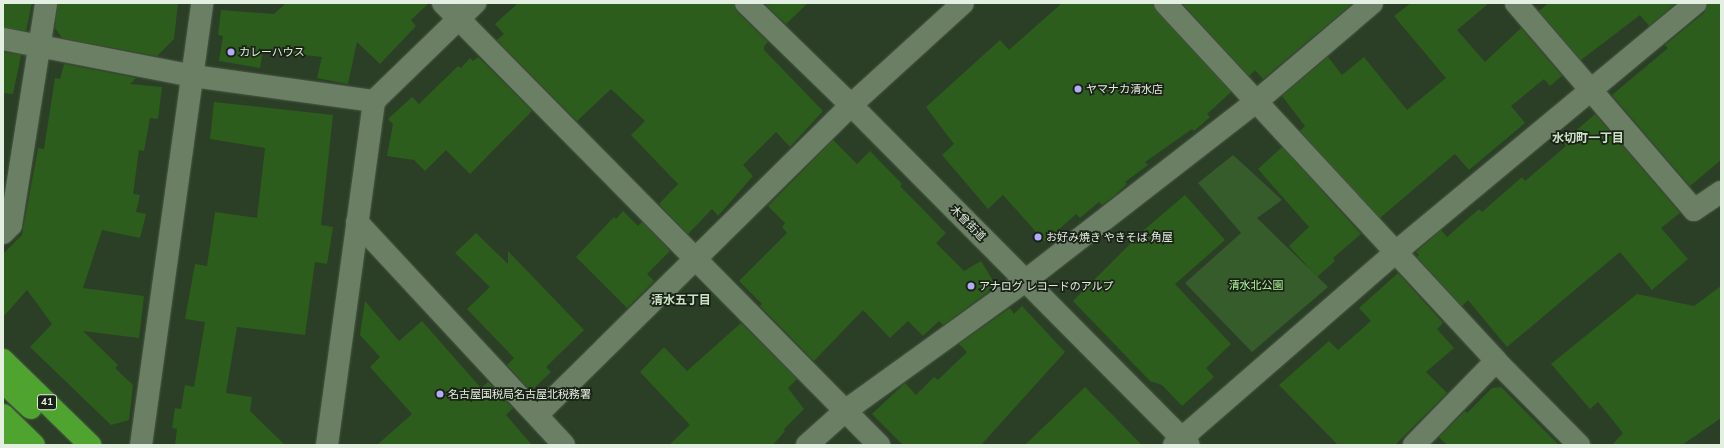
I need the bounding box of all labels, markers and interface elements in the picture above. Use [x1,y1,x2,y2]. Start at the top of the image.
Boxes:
place label: カレーハウス [239,45,305,59]
marker: カレーハウス [226,47,236,57]
place label: ヤマナカ清水店 [1086,82,1163,96]
marker: ヤマナカ清水店 [1073,84,1083,94]
district label: 水切町一丁目 [1552,131,1624,145]
street label: 木曾街道 [948,203,988,243]
place label: お好み焼き やきそば 角屋 [1046,230,1173,244]
marker: お好み焼き やきそば 角屋 [1033,232,1043,242]
park label: 清水北公園 [1229,278,1283,292]
place label: アナログ レコードのアルプ [979,279,1114,293]
marker: アナログ レコードのアルプ [966,281,976,291]
district label: 清水五丁目 [651,293,711,307]
place label: 名古屋国税局名古屋北税務署 [448,387,591,401]
marker: 名古屋国税局名古屋北税務署 [435,389,445,399]
road number: 41 [37,394,57,410]

